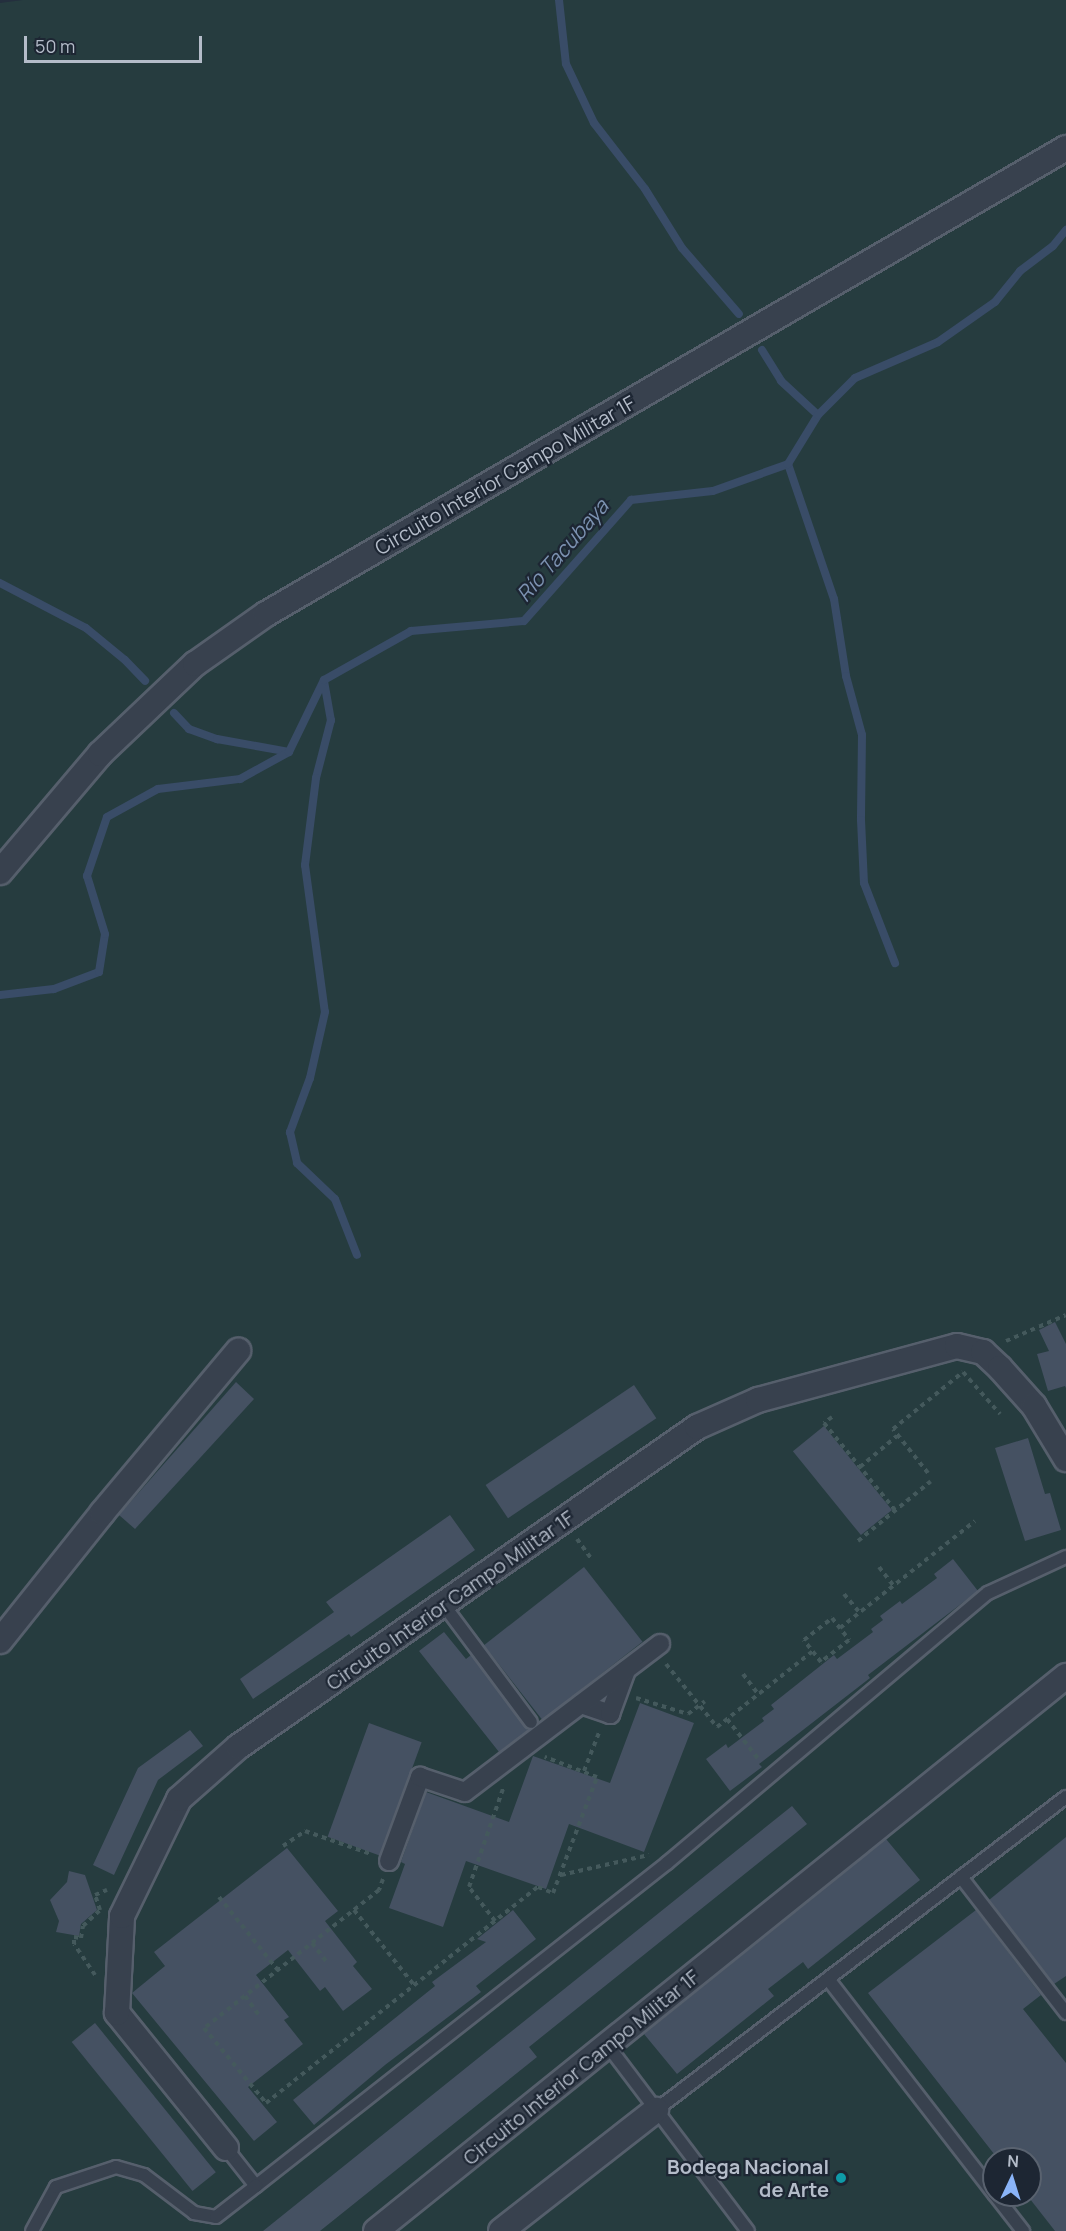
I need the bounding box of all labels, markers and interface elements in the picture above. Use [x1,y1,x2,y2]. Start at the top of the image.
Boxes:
scale bar [27,24,206,62]
text: 50 m [35,34,75,58]
street label: Circuito Interior Campo Militar 1F [370,390,640,560]
water label: Río Tacubaya [511,494,613,606]
street label: Circuito Interior Campo Militar 1F [322,1505,578,1695]
street label: Circuito Interior Campo Militar 1F [458,1964,704,2170]
north arrow [982,2147,1042,2207]
text: N [1007,2150,1020,2172]
place label: Bodega Nacional de Arte [667,2154,829,2201]
marker: Bodega Nacional de Arte [834,2171,848,2185]

